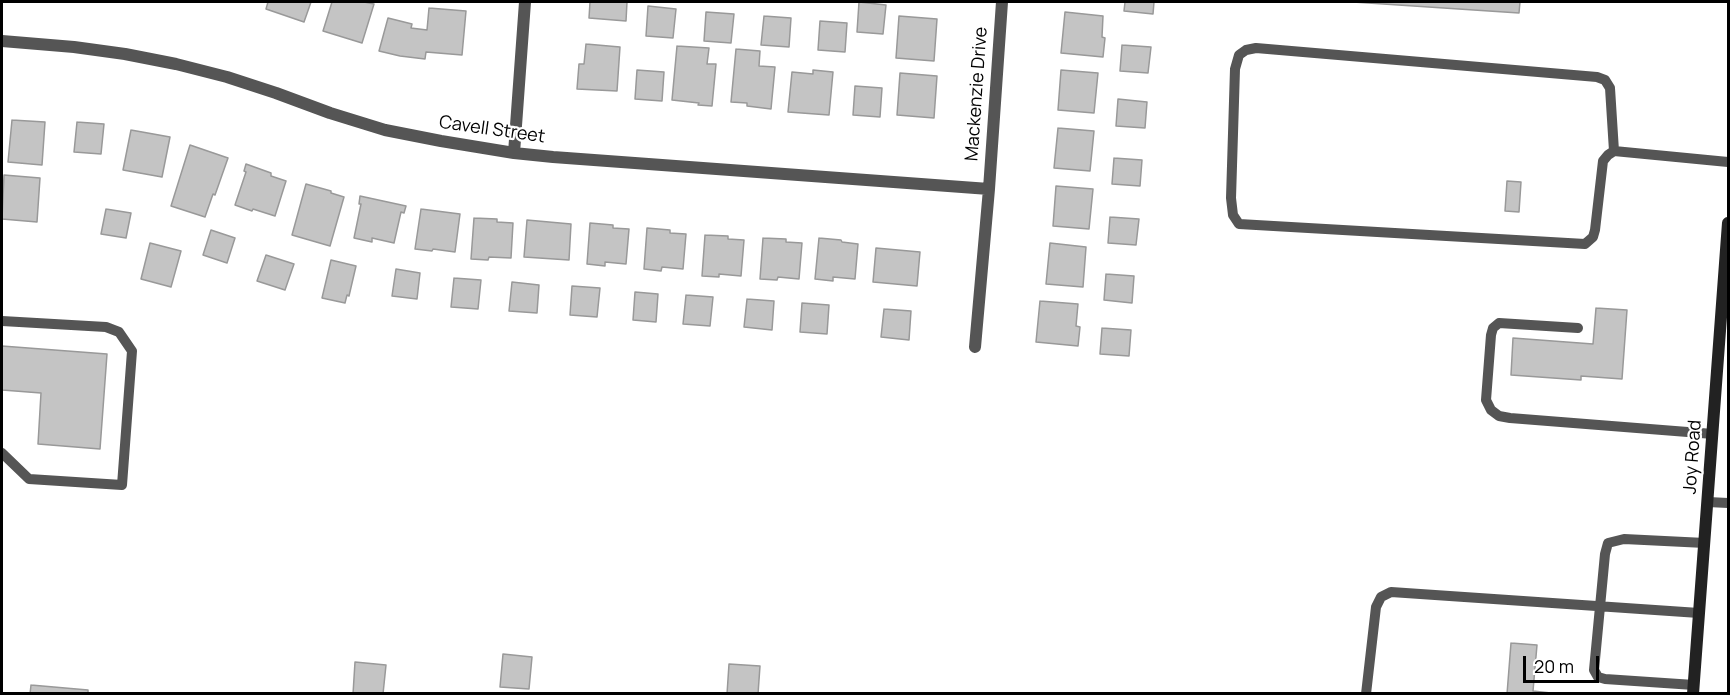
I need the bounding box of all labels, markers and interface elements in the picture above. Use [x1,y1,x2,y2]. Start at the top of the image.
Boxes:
street label: Mackenzie Drive [962,26,992,162]
street label: Cavell Street [438,112,546,148]
street label: Joy Road [1680,419,1706,495]
scale bar [1526,644,1602,682]
text: 20 m [1534,654,1574,678]

